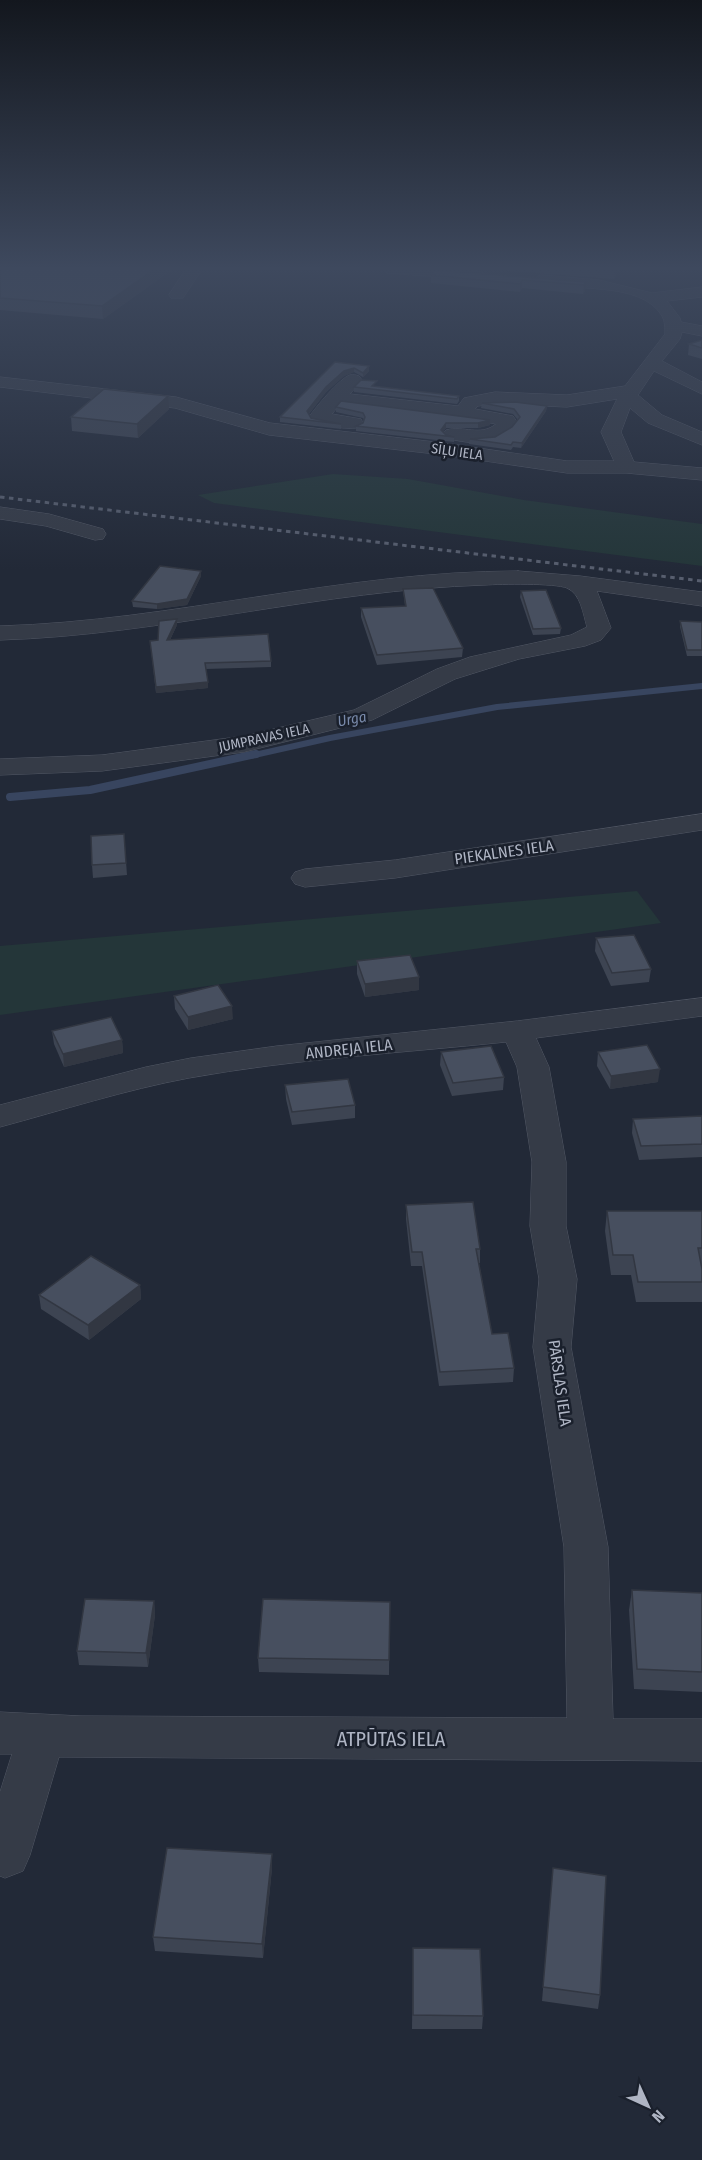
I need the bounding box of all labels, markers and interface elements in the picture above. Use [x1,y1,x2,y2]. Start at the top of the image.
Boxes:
street label: SĪĻU IELA [430,440,484,465]
water label: Urga [336,708,368,730]
street label: JUMPRAVAS IELA [217,720,312,756]
street label: PIEKALNES IELA [453,836,555,868]
street label: ANDREJA IELA [305,1035,394,1063]
street label: PĀRSLAS IELA [545,1339,576,1428]
street label: ATPŪTAS IELA [337,1727,446,1751]
north arrow [618,2076,678,2136]
text: N [648,2106,668,2126]

